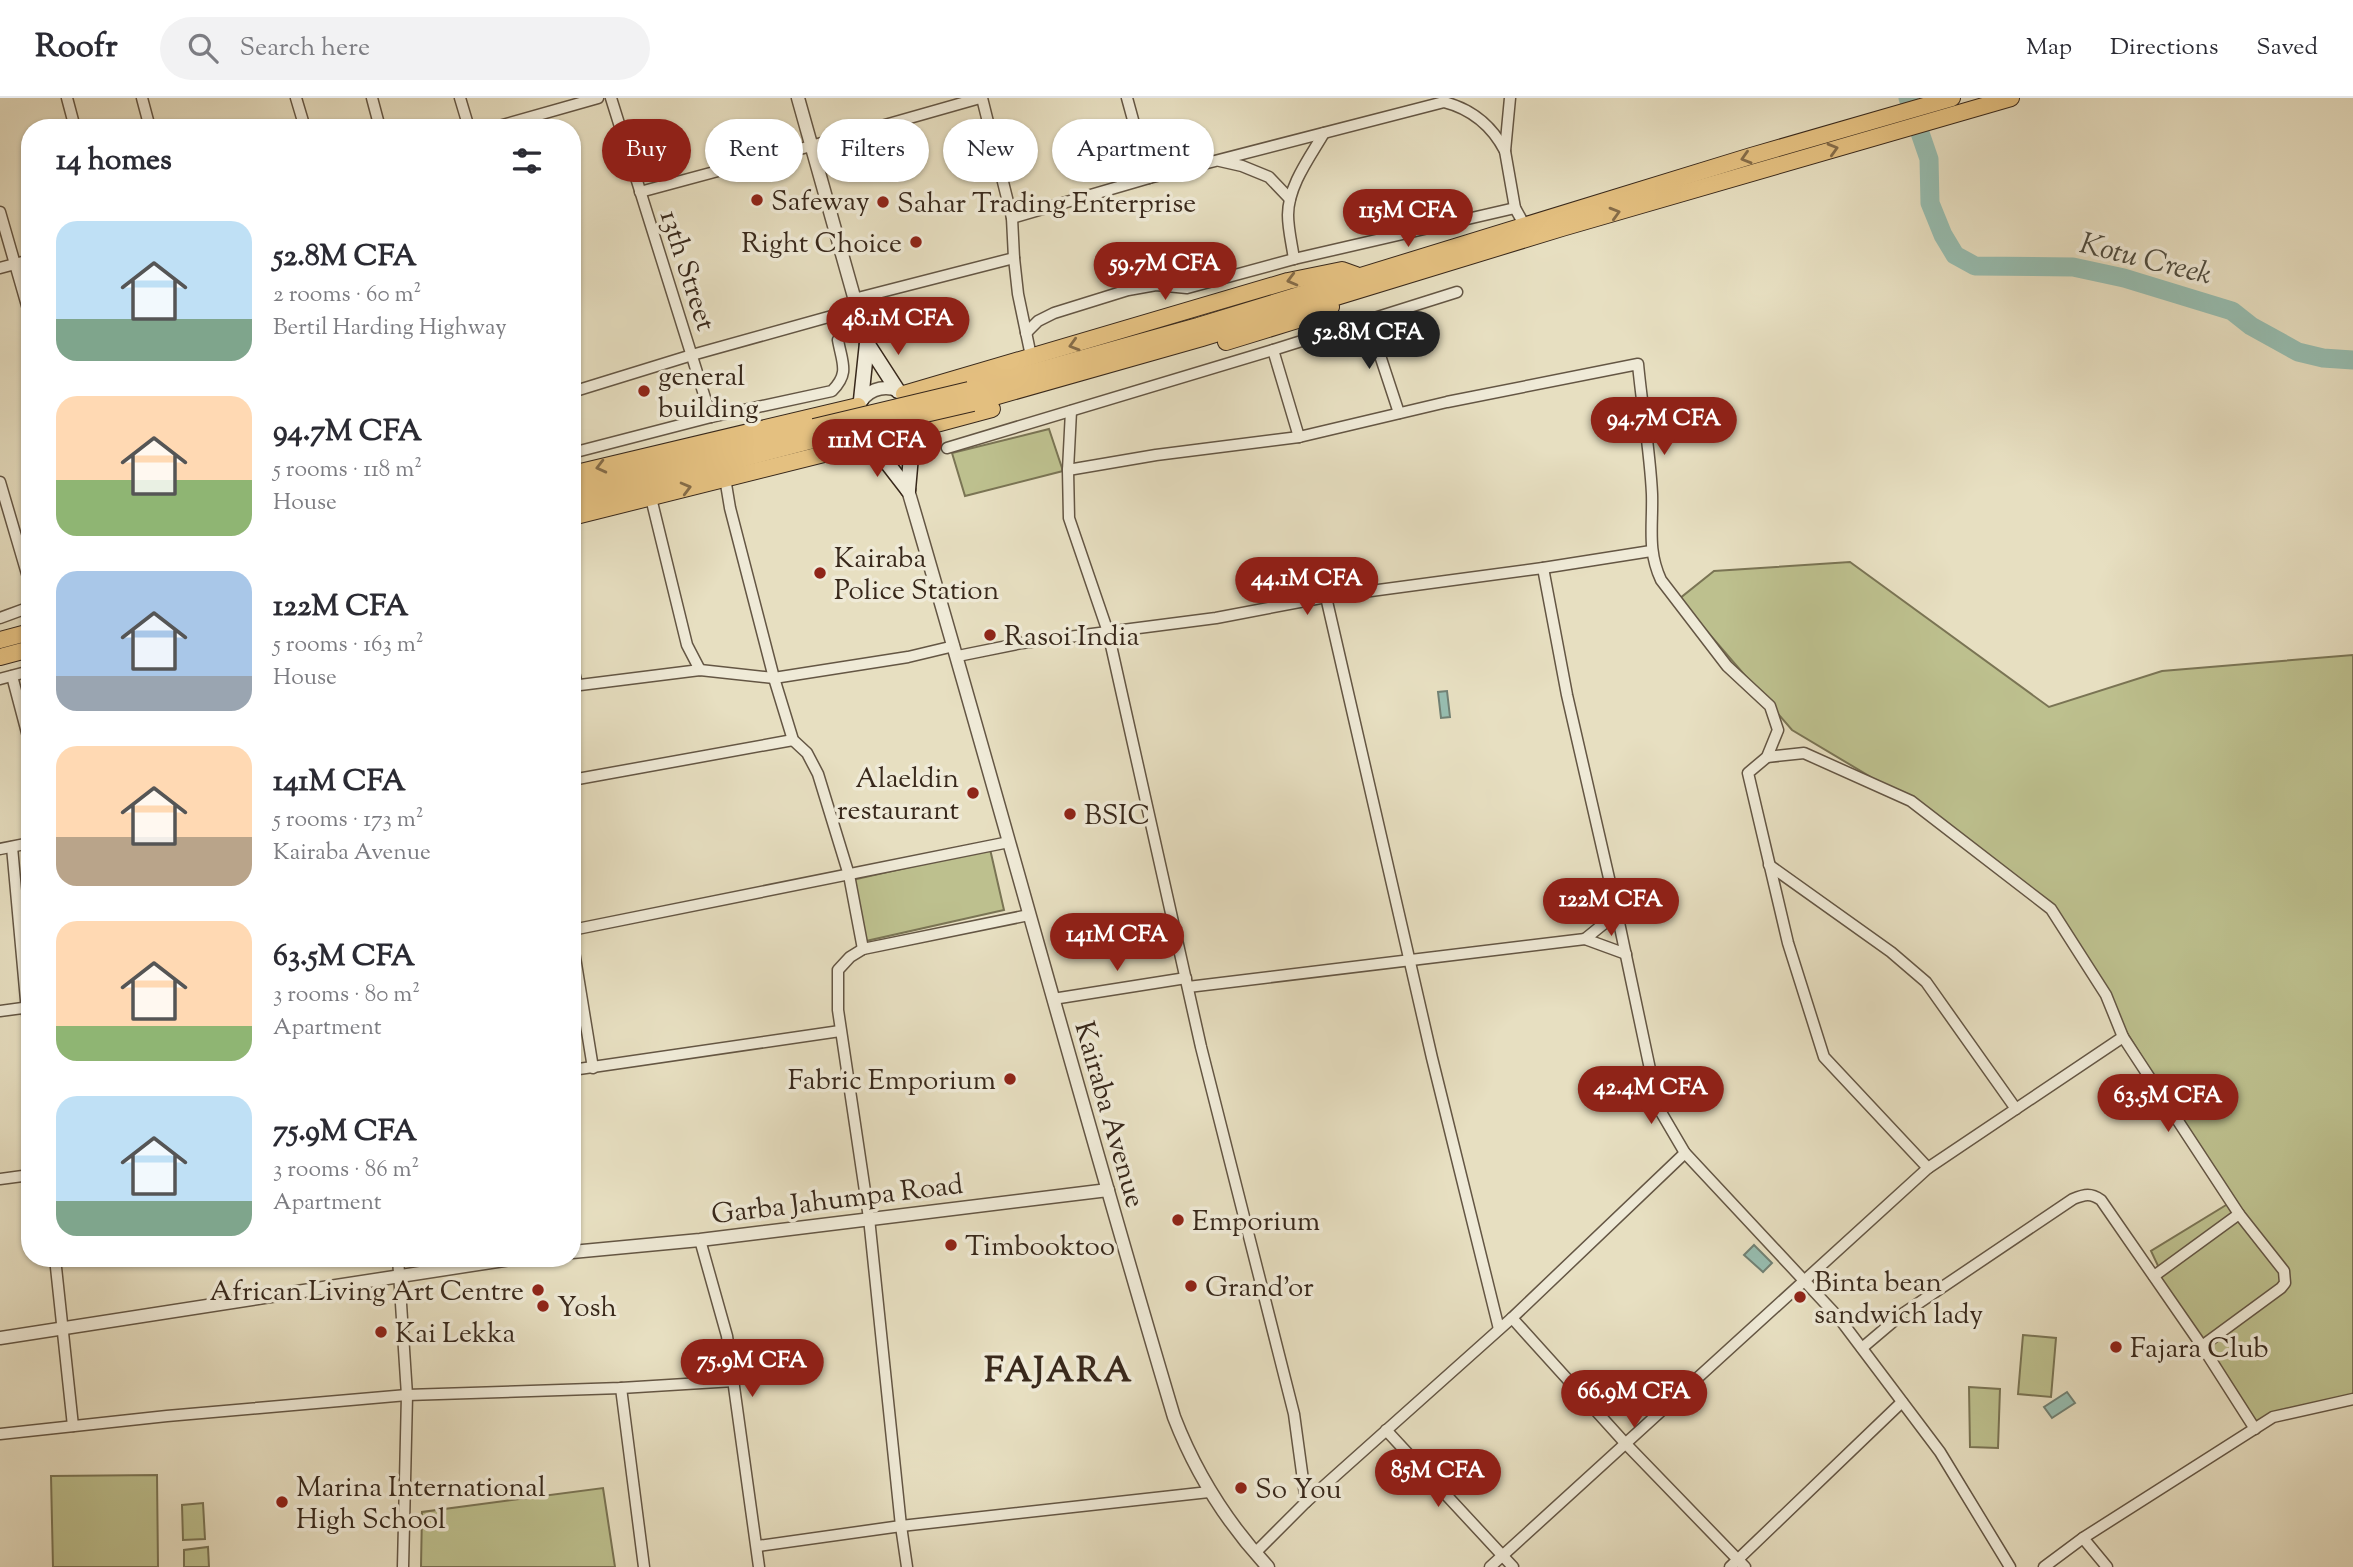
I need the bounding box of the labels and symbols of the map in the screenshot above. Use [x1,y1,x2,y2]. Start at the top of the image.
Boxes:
one-way arrow [1827,142,1839,157]
one-way arrow [1740,150,1753,164]
place label: Safeway [771,183,870,223]
place label: Sahar Trading Enterprise [897,185,1196,225]
pin: 115M CFA [1336,190,1480,249]
marker: Safeway [749,192,765,208]
marker: Sahar Trading Enterprise [875,194,891,210]
street label: 13th Street [648,205,725,337]
one-way arrow [1608,206,1620,221]
water label: Kotu Creek [2075,223,2216,298]
place label: Right Choice [741,225,902,265]
marker: Right Choice [908,234,924,250]
pin: 59.7M CFA [1085,242,1245,302]
one-way arrow [1286,272,1298,287]
pin: 48.1M CFA [818,298,978,357]
pin: 52.8M CFA [1289,312,1449,371]
one-way arrow [1068,336,1080,351]
place label: general building [658,358,759,430]
marker: general building [636,383,652,399]
pin: 94.7M CFA [1584,398,1744,457]
pin: 111M CFA [805,420,949,479]
one-way arrow [595,459,607,473]
one-way arrow [680,482,692,496]
place label: Kairaba Police Station [834,540,999,612]
pin: 44.1M CFA [1227,558,1387,617]
marker: Kairaba Police Station [812,565,828,581]
place label: Rasoi India [1004,618,1139,658]
marker: Rasoi India [982,627,998,643]
place label: Alaeldin restaurant [837,760,959,832]
marker: Alaeldin restaurant [965,785,981,801]
place label: BSIC [1084,797,1150,837]
marker: BSIC [1062,806,1078,822]
pin: 122M CFA [1539,878,1683,938]
pin: 141M CFA [1045,914,1189,973]
street label: Kairaba Avenue [1062,1017,1154,1213]
place label: Fabric Emporium [788,1062,996,1102]
pin: 42.4M CFA [1571,1066,1731,1126]
marker: Fabric Emporium [1002,1071,1018,1087]
pin: 63.5M CFA [2088,1074,2248,1134]
street label: Garba Jahumpa Road [709,1166,966,1236]
place label: Emporium [1192,1203,1320,1243]
marker: Emporium [1170,1212,1186,1228]
place label: Timbooktoo [965,1228,1115,1268]
marker: Timbooktoo [943,1237,959,1253]
place label: Binta bean sandwich lady [1814,1264,1983,1336]
place label: Grand’or [1205,1269,1314,1309]
place label: African Living Art Centre [210,1273,524,1313]
marker: Grand’or [1183,1278,1199,1294]
marker: African Living Art Centre [530,1282,546,1298]
place label: Yosh [557,1289,617,1329]
marker: Binta bean sandwich lady [1792,1289,1808,1305]
marker: Yosh [535,1298,551,1314]
place label: Kai Lekka [395,1315,515,1355]
marker: Kai Lekka [373,1324,389,1340]
place label: Fajara Club [2130,1330,2269,1370]
marker: Fajara Club [2108,1339,2124,1355]
pin: 75.9M CFA [672,1340,832,1399]
district label: FAJARA [984,1347,1134,1398]
pin: 66.9M CFA [1554,1370,1714,1430]
pin: 85M CFA [1373,1450,1503,1509]
place label: Marina International High School [296,1469,546,1541]
place label: So You [1255,1471,1342,1511]
marker: So You [1233,1480,1249,1496]
marker: Marina International High School [274,1494,290,1510]

